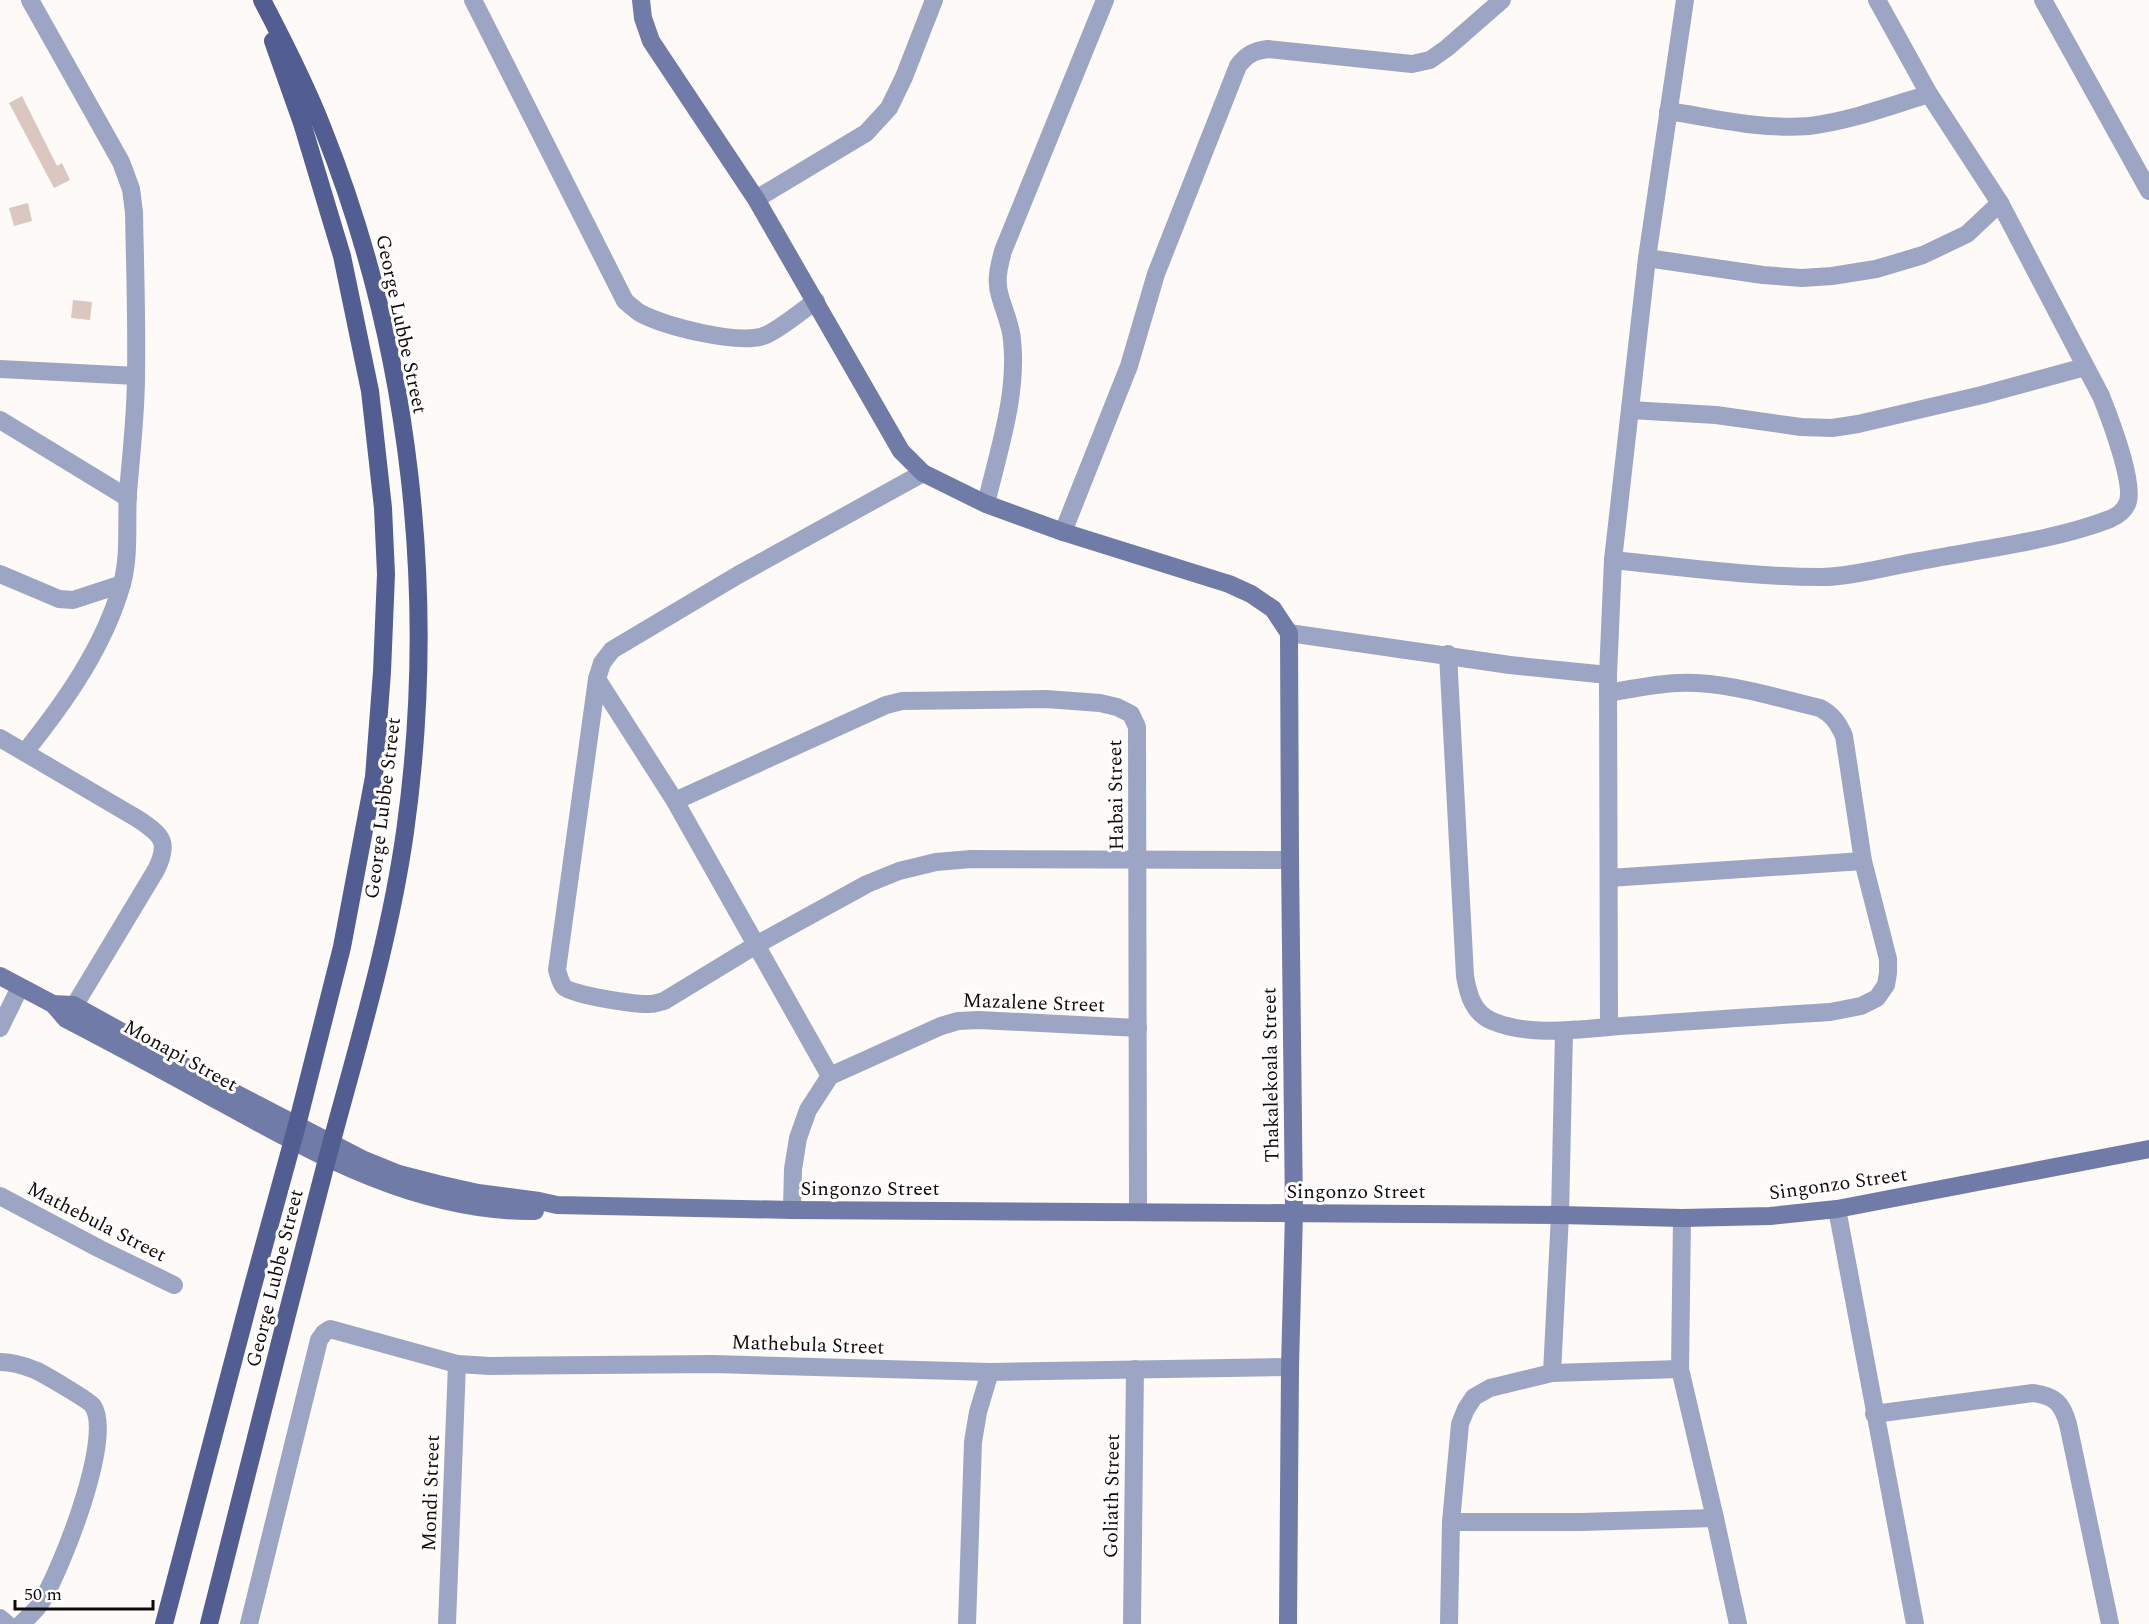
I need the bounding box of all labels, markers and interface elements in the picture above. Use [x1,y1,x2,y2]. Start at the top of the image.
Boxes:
street label: George Lubbe Street [367,232,435,417]
street label: George Lubbe Street [357,716,409,901]
street label: Habai Street [1100,739,1132,851]
street label: Mazalene Street [962,986,1106,1020]
street label: Thakalekoala Street [1254,987,1288,1163]
street label: Monapi Street [118,1012,243,1100]
street label: Singonzo Street [1767,1159,1909,1209]
street label: Mathebula Street [22,1174,171,1270]
street label: Singonzo Street [800,1174,940,1204]
street label: Singonzo Street [1286,1177,1426,1207]
street label: George Lubbe Street [238,1186,312,1370]
street label: Mathebula Street [731,1327,885,1363]
street label: Mondi Street [414,1434,448,1552]
street label: Goliath Street [1096,1434,1128,1558]
scale bar [15,1573,153,1611]
text: 50 m [24,1581,62,1608]

